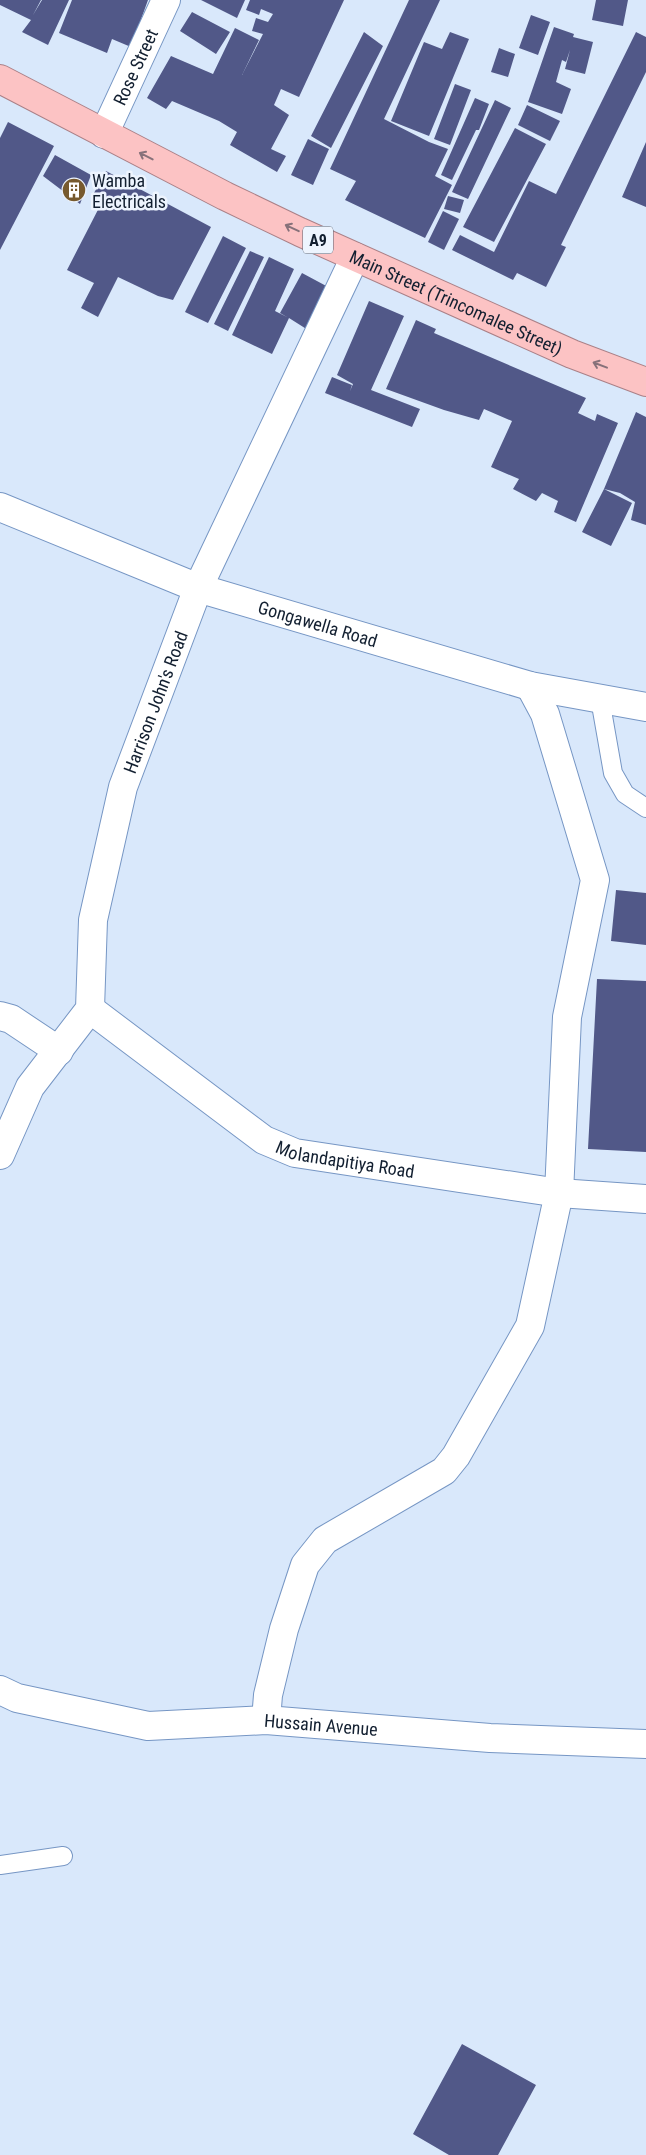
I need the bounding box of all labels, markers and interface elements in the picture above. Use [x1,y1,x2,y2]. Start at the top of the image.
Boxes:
street label: Rose Street [108,25,162,108]
one-way arrow [139,151,154,161]
place label: Wamba Electricals [92,170,166,212]
building icon: Wamba Electricals [61,177,87,203]
one-way arrow [285,223,300,232]
road number: A9 [303,226,333,254]
street label: Main Street (Trincomalee Street) [347,245,566,360]
one-way arrow [593,360,608,369]
street label: Gongawella Road [256,596,380,651]
street label: Harrison John's Road [119,628,191,776]
street label: Molandapitiya Road [273,1136,416,1181]
street label: Hussain Avenue [263,1709,378,1739]

